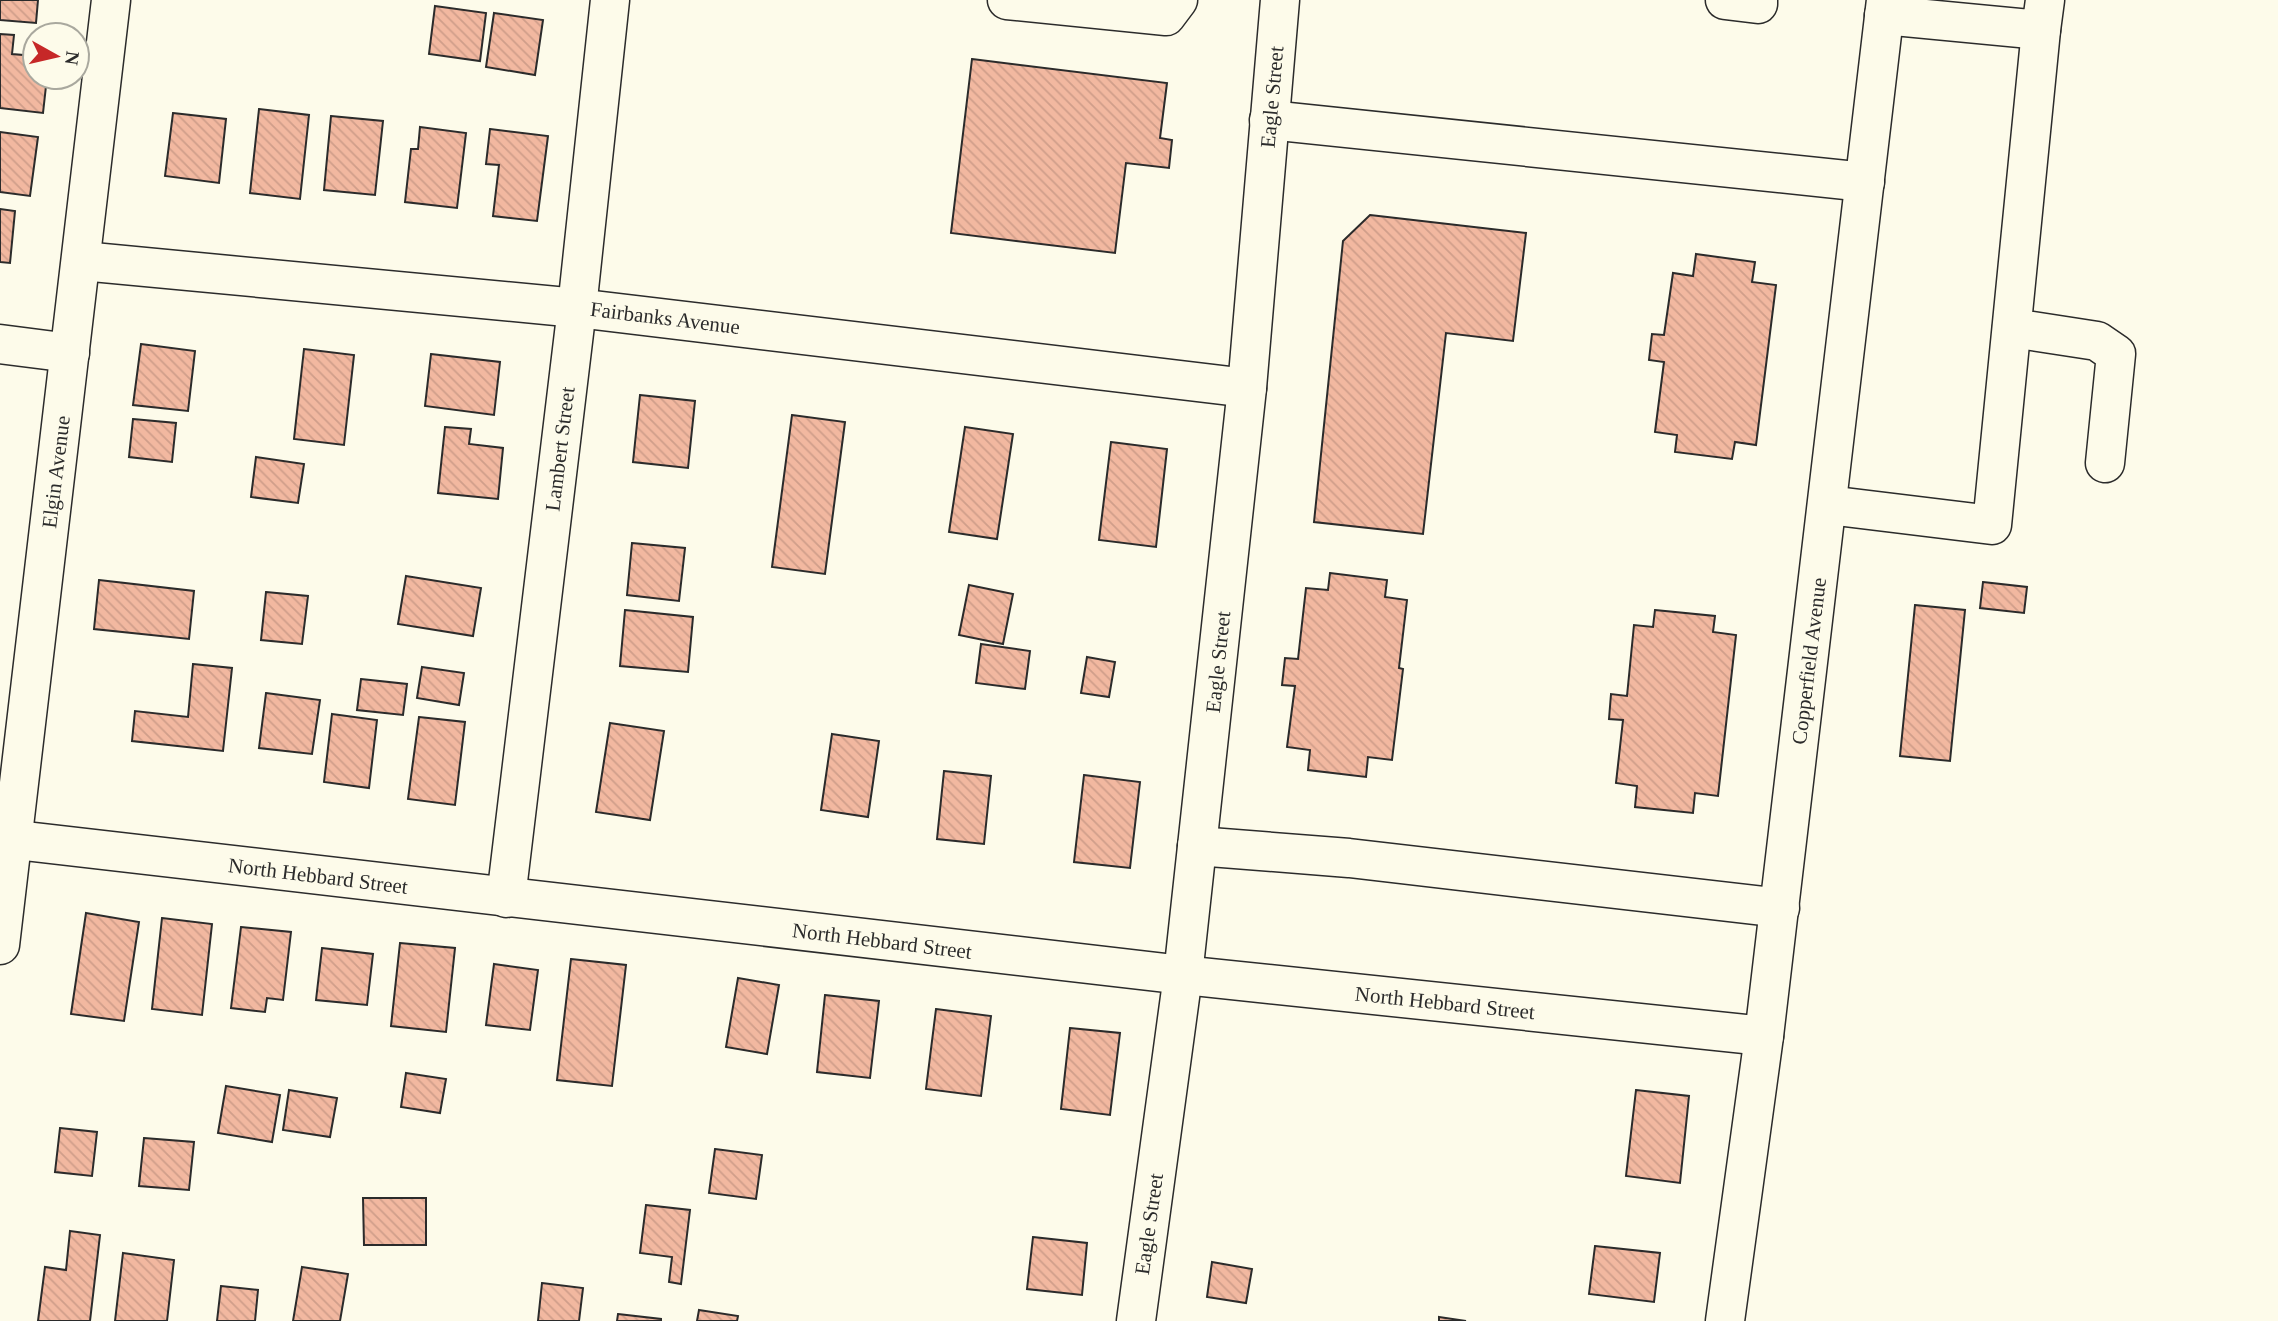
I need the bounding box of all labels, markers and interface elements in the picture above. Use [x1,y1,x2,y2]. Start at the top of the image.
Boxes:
north arrow [21,21,91,91]
street label: Eagle Street [1256,45,1288,149]
text: N [61,50,84,67]
street label: Fairbanks Avenue [589,297,741,339]
street label: Lambert Street [540,385,580,513]
street label: Elgin Avenue [37,414,75,530]
street label: Copperfield Avenue [1787,576,1831,746]
street label: Eagle Street [1201,610,1235,714]
street label: North Hebbard Street [227,853,409,899]
street label: North Hebbard Street [791,918,973,964]
street label: North Hebbard Street [1354,982,1536,1024]
street label: Eagle Street [1130,1172,1168,1276]

